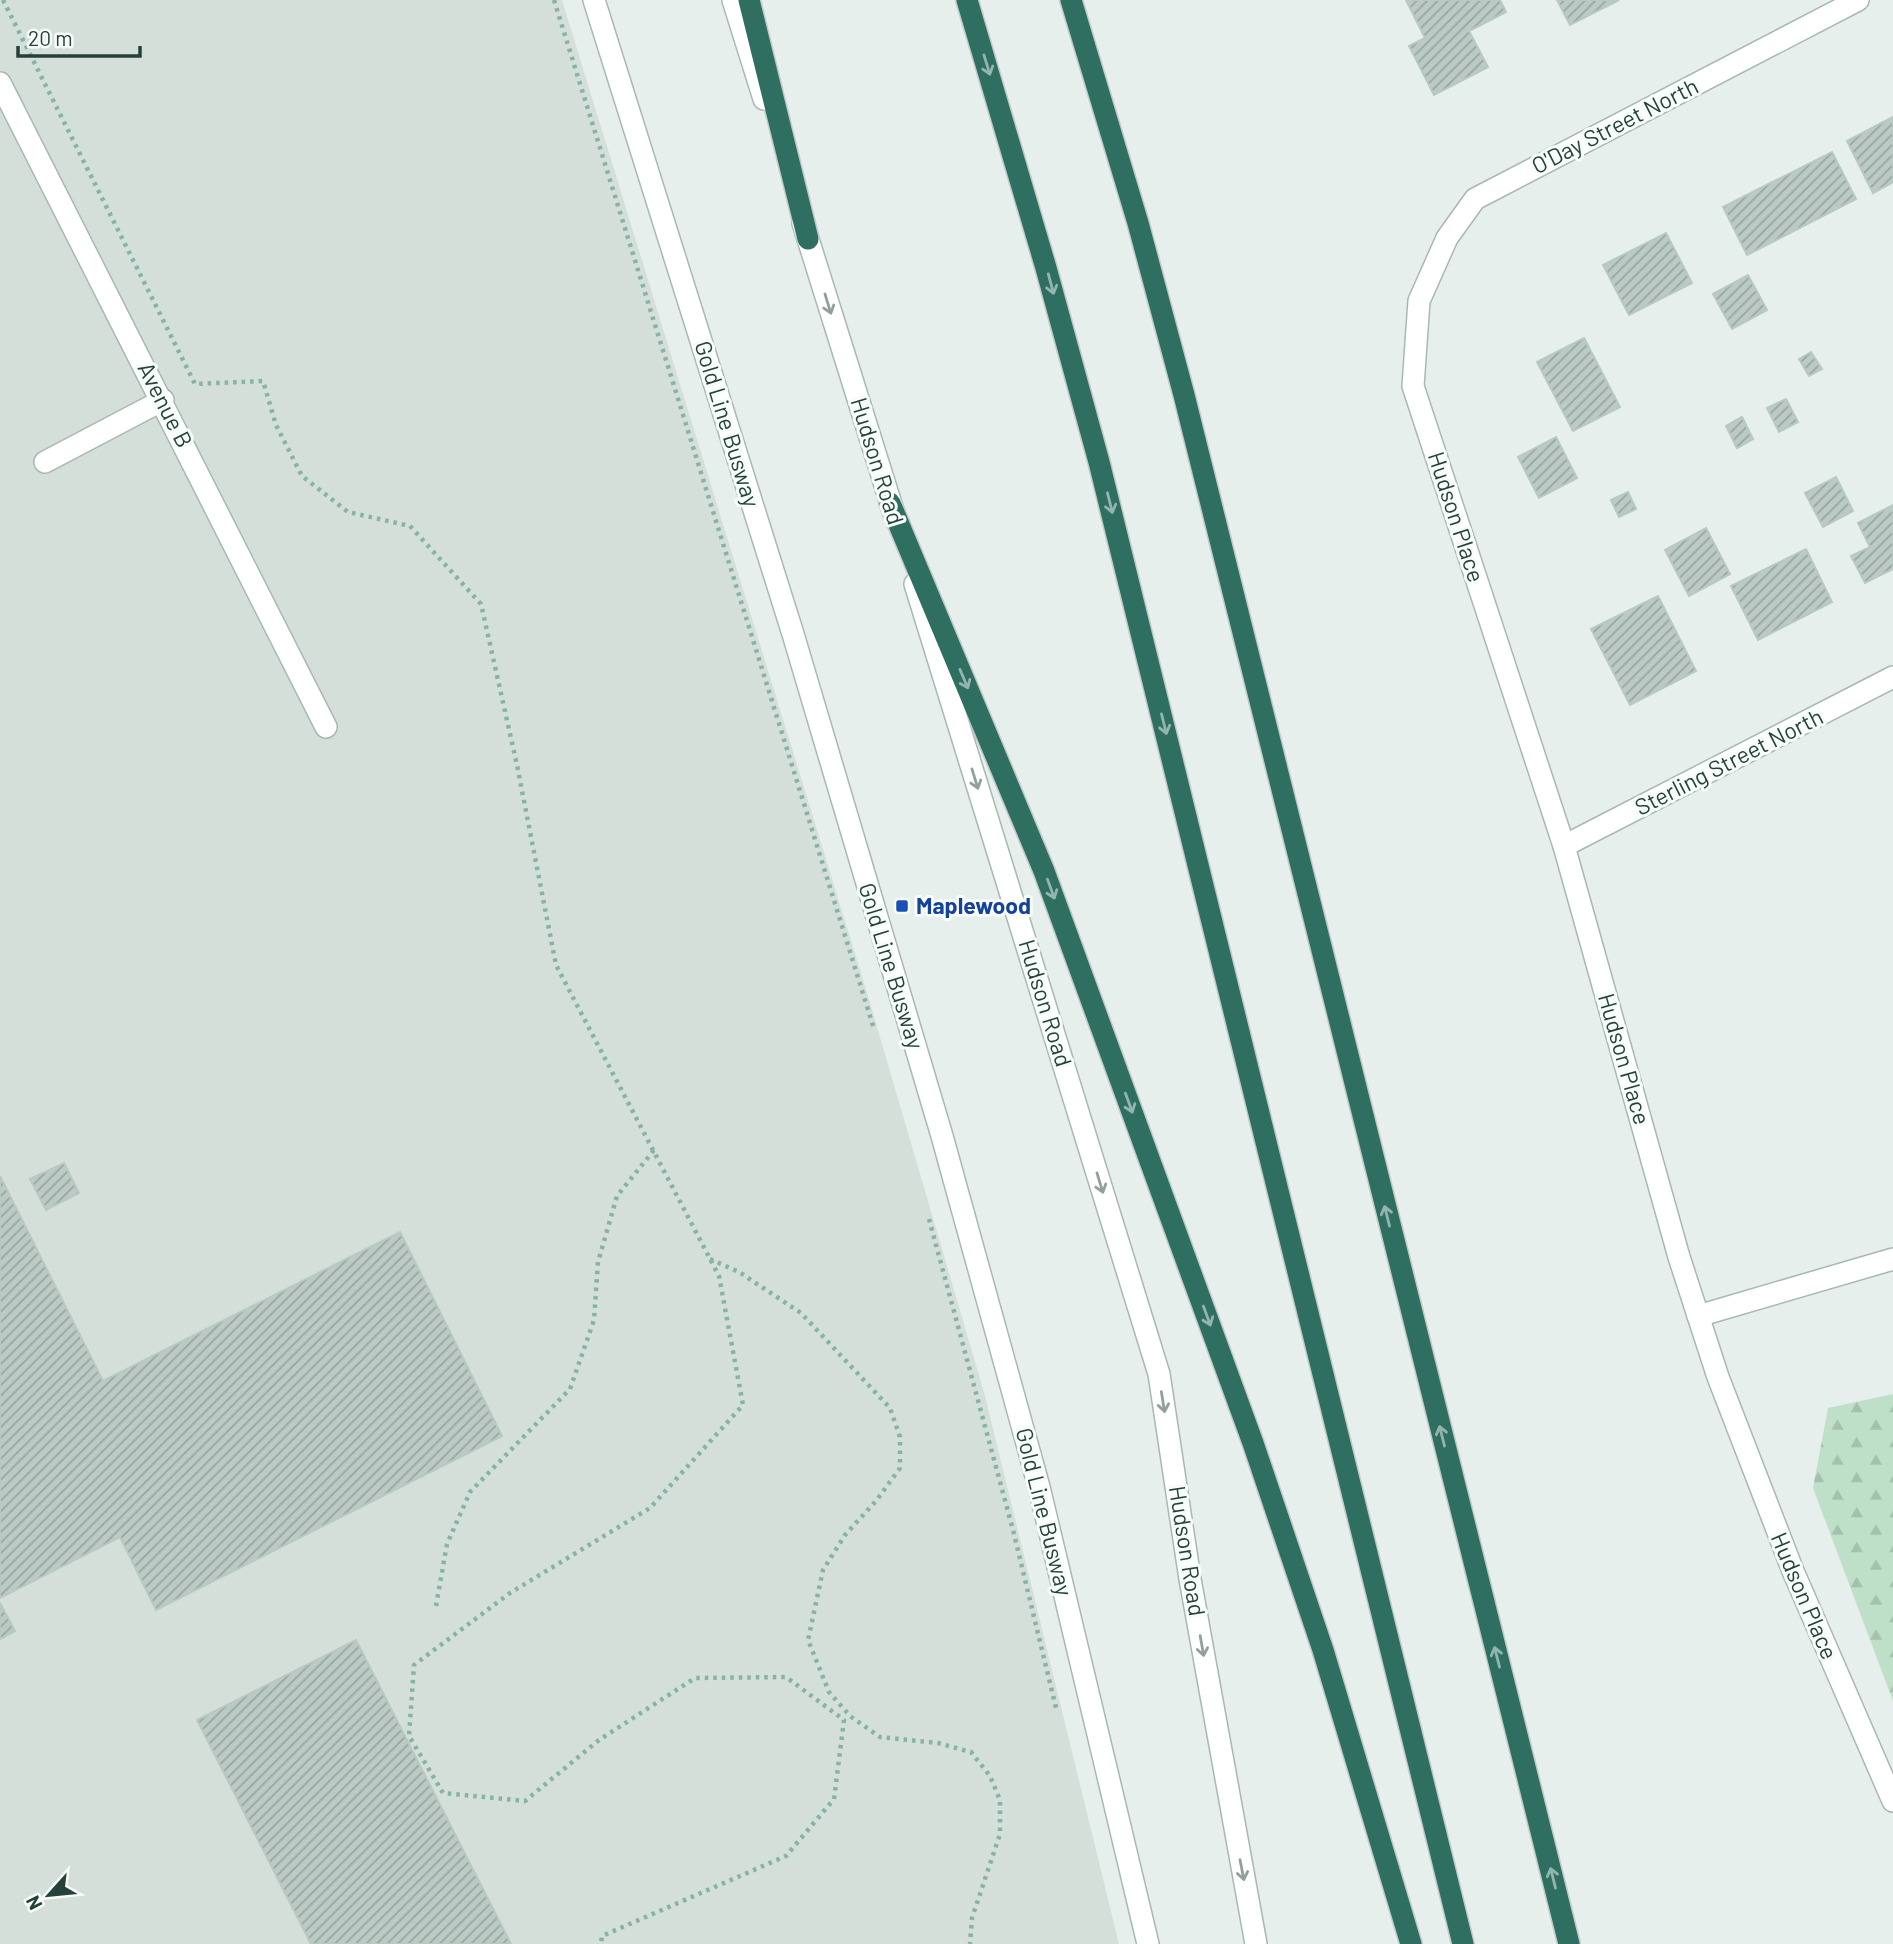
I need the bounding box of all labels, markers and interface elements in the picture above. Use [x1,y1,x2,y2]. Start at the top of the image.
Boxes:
scale bar [18,14,140,58]
text: 20 m [28,25,73,50]
one-way arrow [981,54,994,76]
street label: O'Day Street North [1527,71,1703,179]
one-way arrow [1045,272,1058,294]
one-way arrow [823,292,836,314]
street label: Gold Line Busway [689,337,767,511]
street label: Avenue B [133,357,199,452]
street label: Hudson Road [845,394,911,528]
street label: Hudson Place [1423,448,1491,585]
one-way arrow [1104,491,1117,514]
one-way arrow [958,667,971,689]
street label: Sterling Street North [1630,702,1827,821]
one-way arrow [1158,712,1171,735]
one-way arrow [970,767,983,789]
one-way arrow [1046,877,1058,899]
street label: Gold Line Busway [853,879,931,1053]
place label: Maplewood [916,891,1031,919]
marker: Maplewood [894,898,910,914]
street label: Hudson Road [1013,936,1079,1070]
street label: Hudson Place [1593,990,1657,1128]
one-way arrow [1124,1091,1136,1113]
one-way arrow [1095,1172,1108,1194]
one-way arrow [1380,1205,1393,1228]
one-way arrow [1202,1305,1214,1327]
one-way arrow [1157,1390,1170,1412]
street label: Gold Line Busway [1011,1425,1080,1599]
one-way arrow [1435,1425,1448,1448]
street label: Hudson Road [1164,1484,1212,1618]
street label: Hudson Place [1766,1528,1844,1663]
one-way arrow [1196,1634,1209,1657]
one-way arrow [1490,1646,1503,1669]
one-way arrow [1236,1858,1249,1881]
north arrow [14,1860,84,1930]
one-way arrow [1546,1867,1559,1890]
text: N [20,1892,47,1914]

